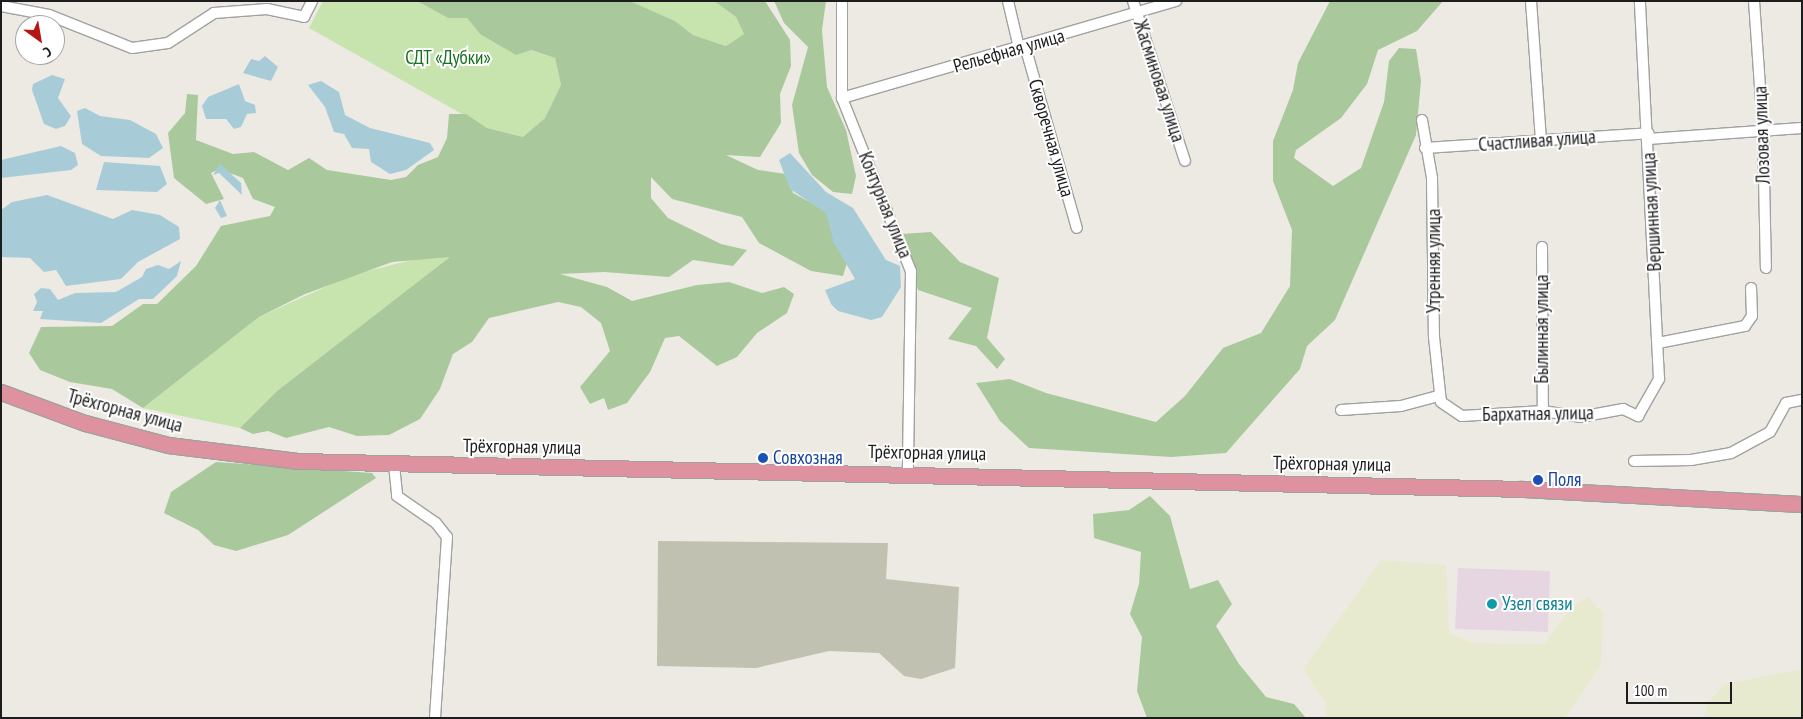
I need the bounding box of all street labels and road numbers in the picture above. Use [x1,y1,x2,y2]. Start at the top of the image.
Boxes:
street label: Жасминовая улица [1129,17,1189,145]
street label: Рельефная улица [951,24,1067,78]
street label: Скворечная улица [1023,76,1079,200]
street label: Лозовая улица [1749,86,1775,184]
street label: Счастливая улица [1478,126,1596,156]
street label: Контурная улица [853,149,917,261]
street label: Вершинная улица [1637,152,1667,272]
street label: Утренняя улица [1423,209,1445,313]
street label: Былинная улица [1531,274,1553,384]
street label: Трёхгорная улица [65,385,185,437]
street label: Бархатная улица [1482,402,1594,426]
street label: Трёхгорная улица [463,435,581,459]
street label: Трёхгорная улица [868,441,986,465]
street label: Трёхгорная улица [1273,452,1391,476]

